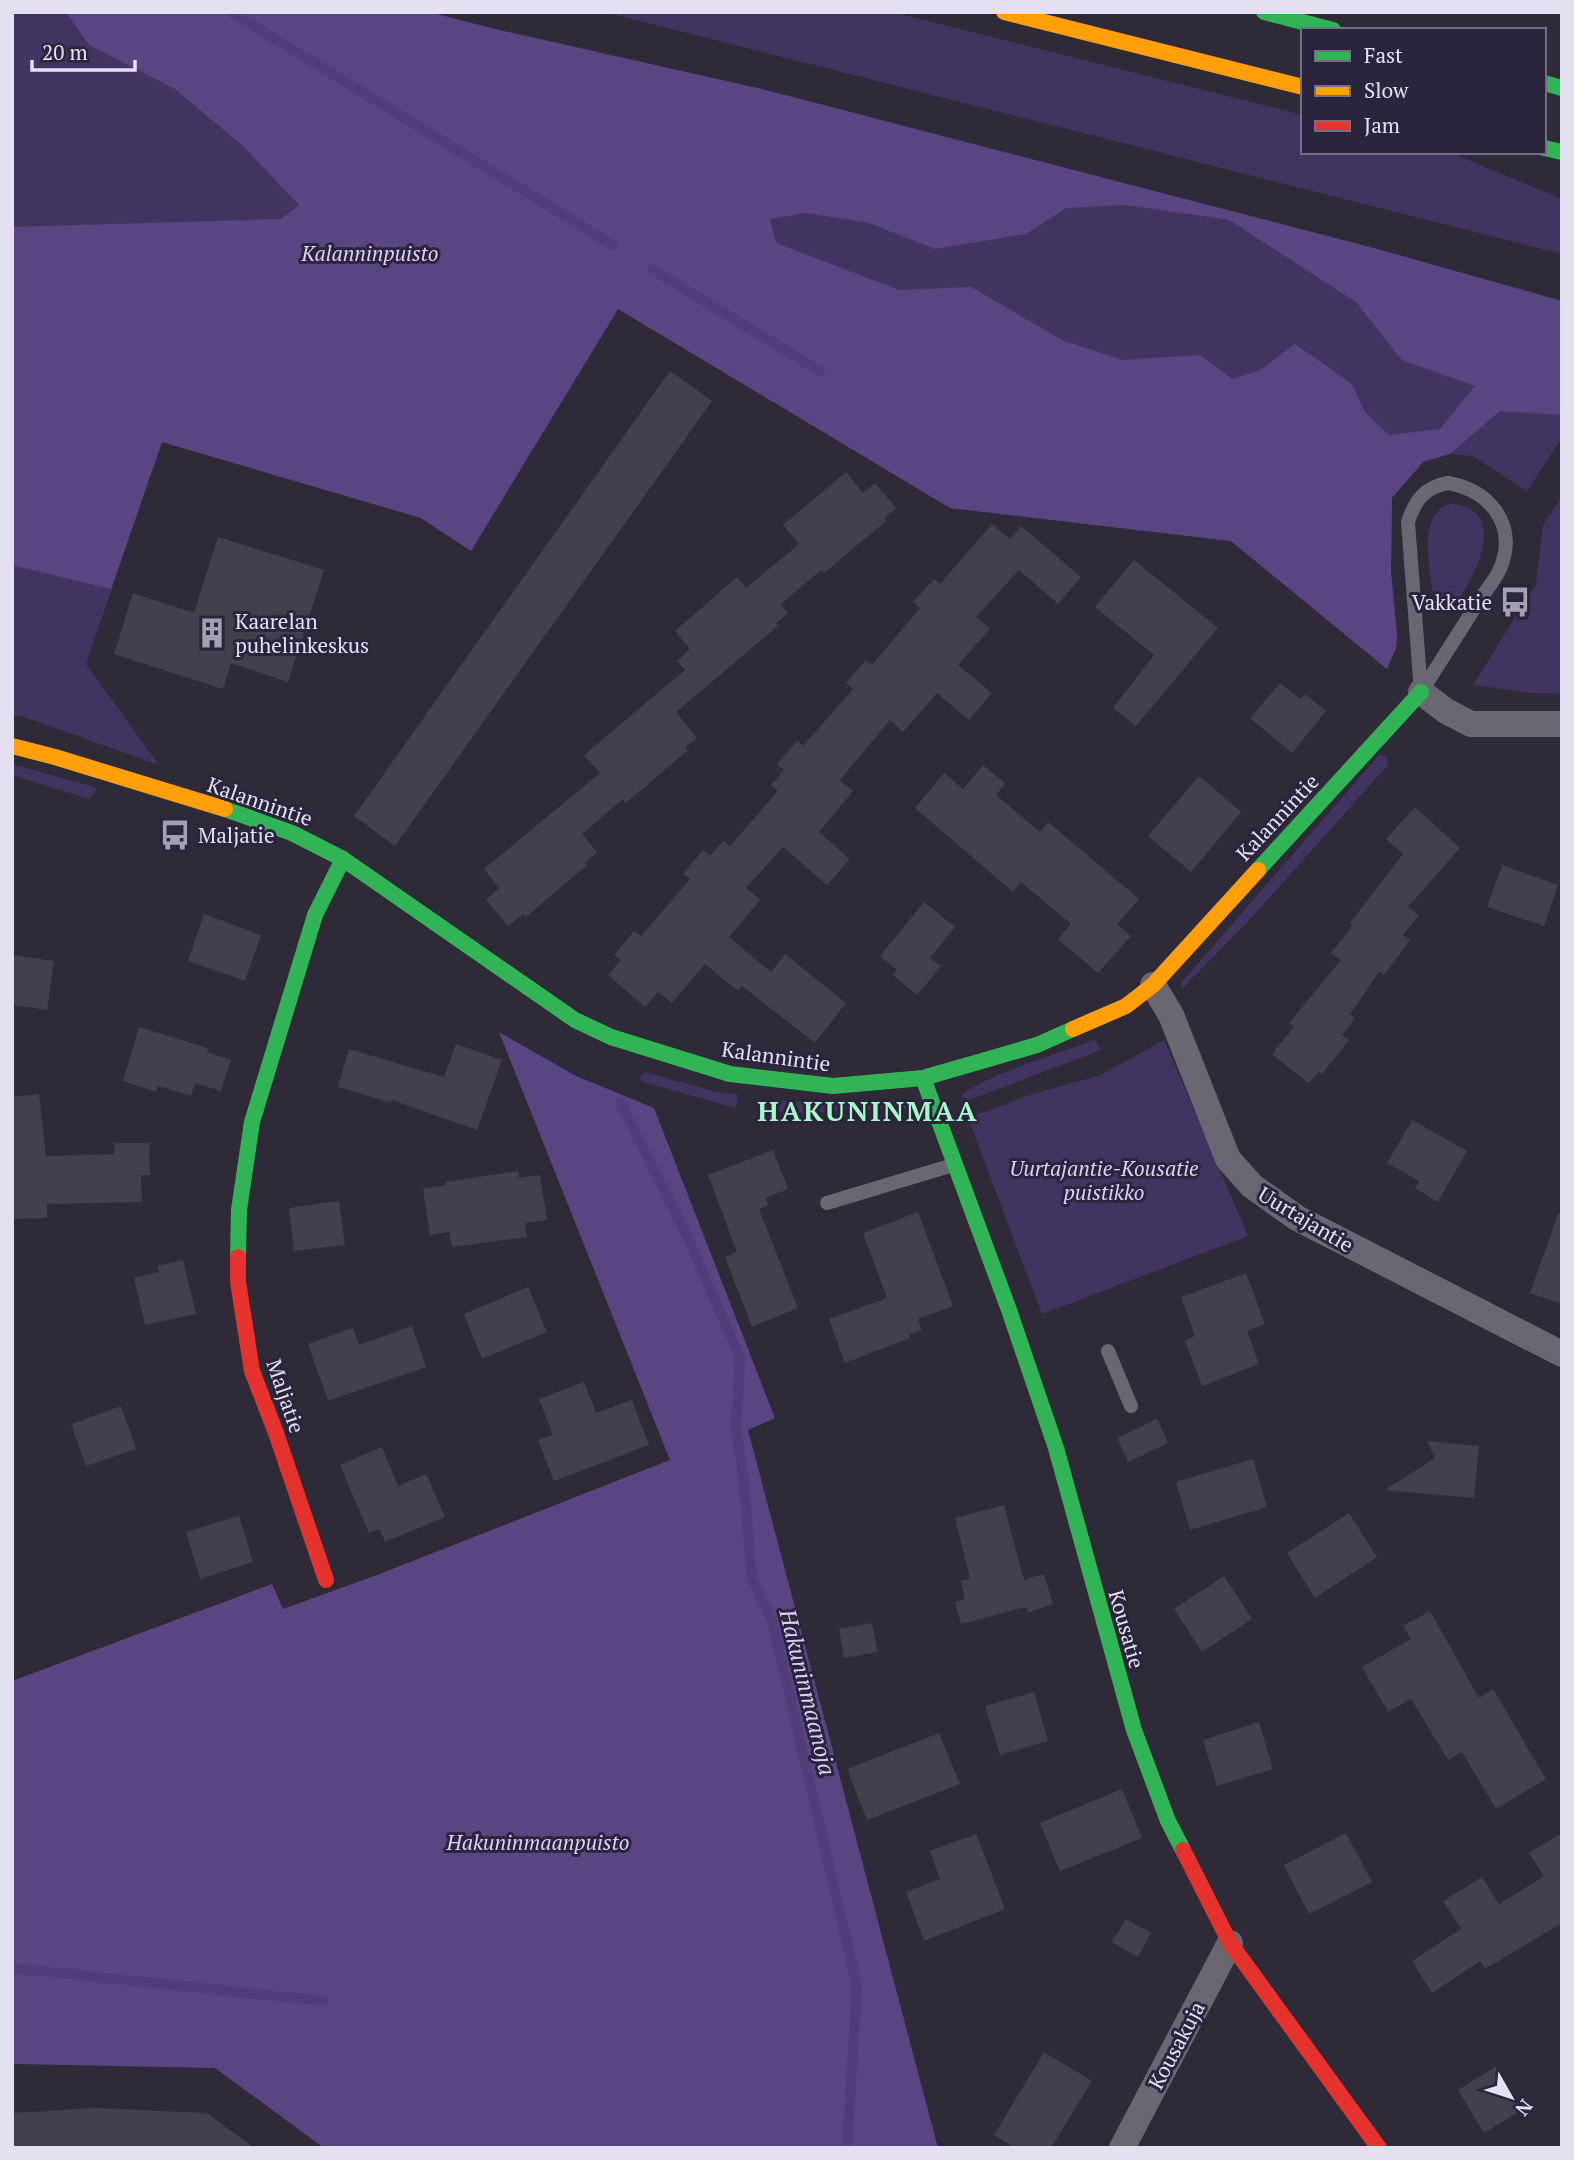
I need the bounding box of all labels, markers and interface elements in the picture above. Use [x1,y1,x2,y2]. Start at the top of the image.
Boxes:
scale bar [32,28,135,72]
legend [1301,28,1546,154]
text: 20 m [42,38,88,66]
text: Fast [1364,41,1403,69]
text: Slow [1364,76,1409,104]
text: Jam [1364,111,1400,139]
park label: Kalanninpuisto [301,239,438,267]
bus stop icon: Vakkatie [1498,585,1532,619]
place label: Vakkatie [1412,588,1492,616]
place label: Kaarelan puhelinkeskus [235,607,369,659]
building icon: Kaarelan puhelinkeskus [195,616,229,650]
street label: Kalannintie [1229,767,1325,867]
street label: Kalannintie [204,770,316,832]
bus stop icon: Maljatie [158,818,192,852]
place label: Maljatie [198,821,274,849]
street label: Kalannintie [720,1035,832,1077]
district label: HAKUNINMAA [757,1092,979,1129]
park label: Uurtajantie-Kousatie puistikko [1009,1154,1199,1206]
street label: Uurtajantie [1253,1180,1359,1258]
street label: Maljatie [260,1355,312,1437]
street label: Kousatie [1102,1586,1152,1672]
water label: Hakuninmaanoja [772,1605,844,1778]
park label: Hakuninmaanpuisto [446,1828,629,1856]
street label: Kousakuja [1141,1996,1211,2094]
north arrow [1476,2062,1546,2132]
text: N [1510,2095,1539,2122]

